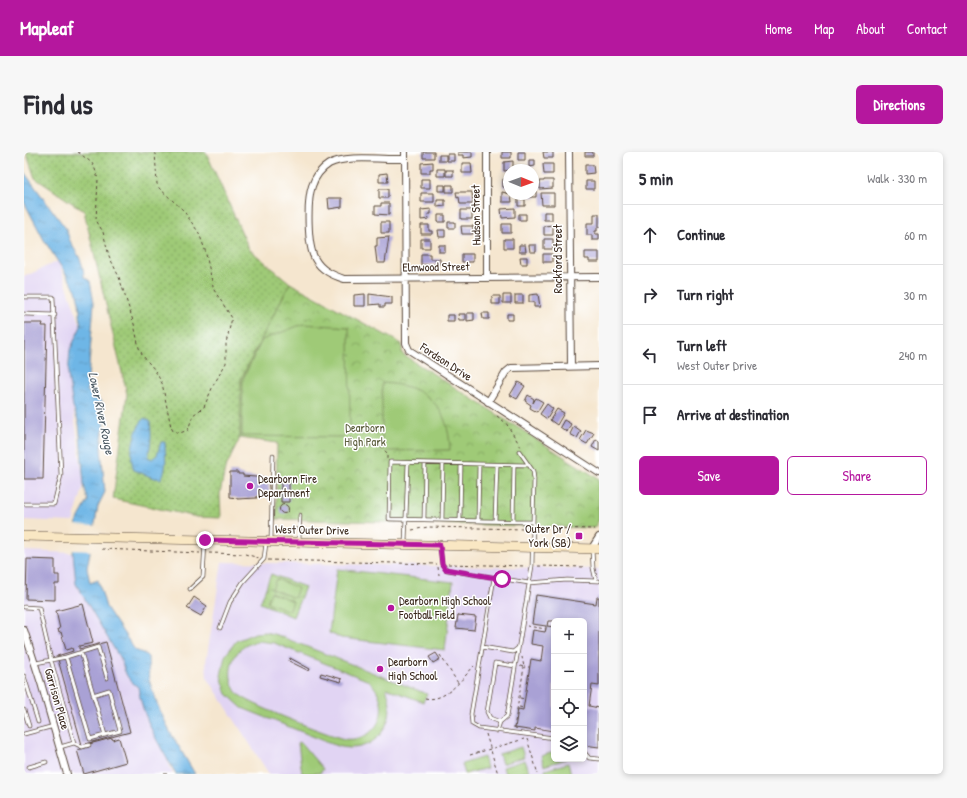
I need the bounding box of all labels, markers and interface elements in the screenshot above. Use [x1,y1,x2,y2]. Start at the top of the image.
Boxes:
text: Mapleaf [20,15,74,41]
text: Home [765,19,792,38]
text: Map [814,19,834,38]
text: About [856,19,885,38]
text: Contact [907,19,947,38]
text: Find us [24,85,93,123]
button: Directions [856,85,943,124]
north arrow [503,164,539,200]
text: 5 min [639,167,673,190]
text: Walk · 330 m [867,169,927,187]
street label: Hudson Street [466,184,485,245]
street label: Rockford Street [549,224,566,294]
icon: ahead [639,224,661,246]
text: Continue [677,224,725,245]
text: 60 m [904,226,927,244]
street label: Elmwood Street [402,257,471,276]
icon: right [639,284,661,306]
text: Turn right [677,284,733,305]
text: 30 m [904,286,927,304]
text: Turn left [677,335,727,356]
street label: Fordson Drive [416,338,476,385]
icon: left [639,344,661,366]
text: 240 m [898,346,927,364]
text: West Outer Drive [677,356,757,374]
water label: Lower River Rouge [84,370,120,457]
icon: arrive [639,404,661,426]
text: Arrive at destination [677,404,789,425]
park label: Dearborn High Park [344,419,386,450]
button: Save [639,456,779,495]
button: Share [787,456,927,495]
place label: Dearborn Fire Department [258,470,317,501]
marker: Dearborn Fire Department [245,481,255,491]
street label: West Outer Drive [275,520,349,539]
place label: Outer Dr / York (SB) [525,520,571,551]
route end [196,531,214,549]
marker: Outer Dr / York (SB) [574,531,584,541]
route start [493,570,511,588]
place label: Dearborn High School Football Field [398,592,492,623]
marker: Dearborn High School Football Field [386,603,396,613]
map controls [551,618,587,762]
button: + [551,618,587,654]
place label: Dearborn High School [388,653,438,684]
button: − [551,654,587,690]
marker: Dearborn High School [375,664,385,674]
street label: Garrison Place [41,666,74,732]
button: locate [551,690,587,726]
button: layers [551,726,587,762]

